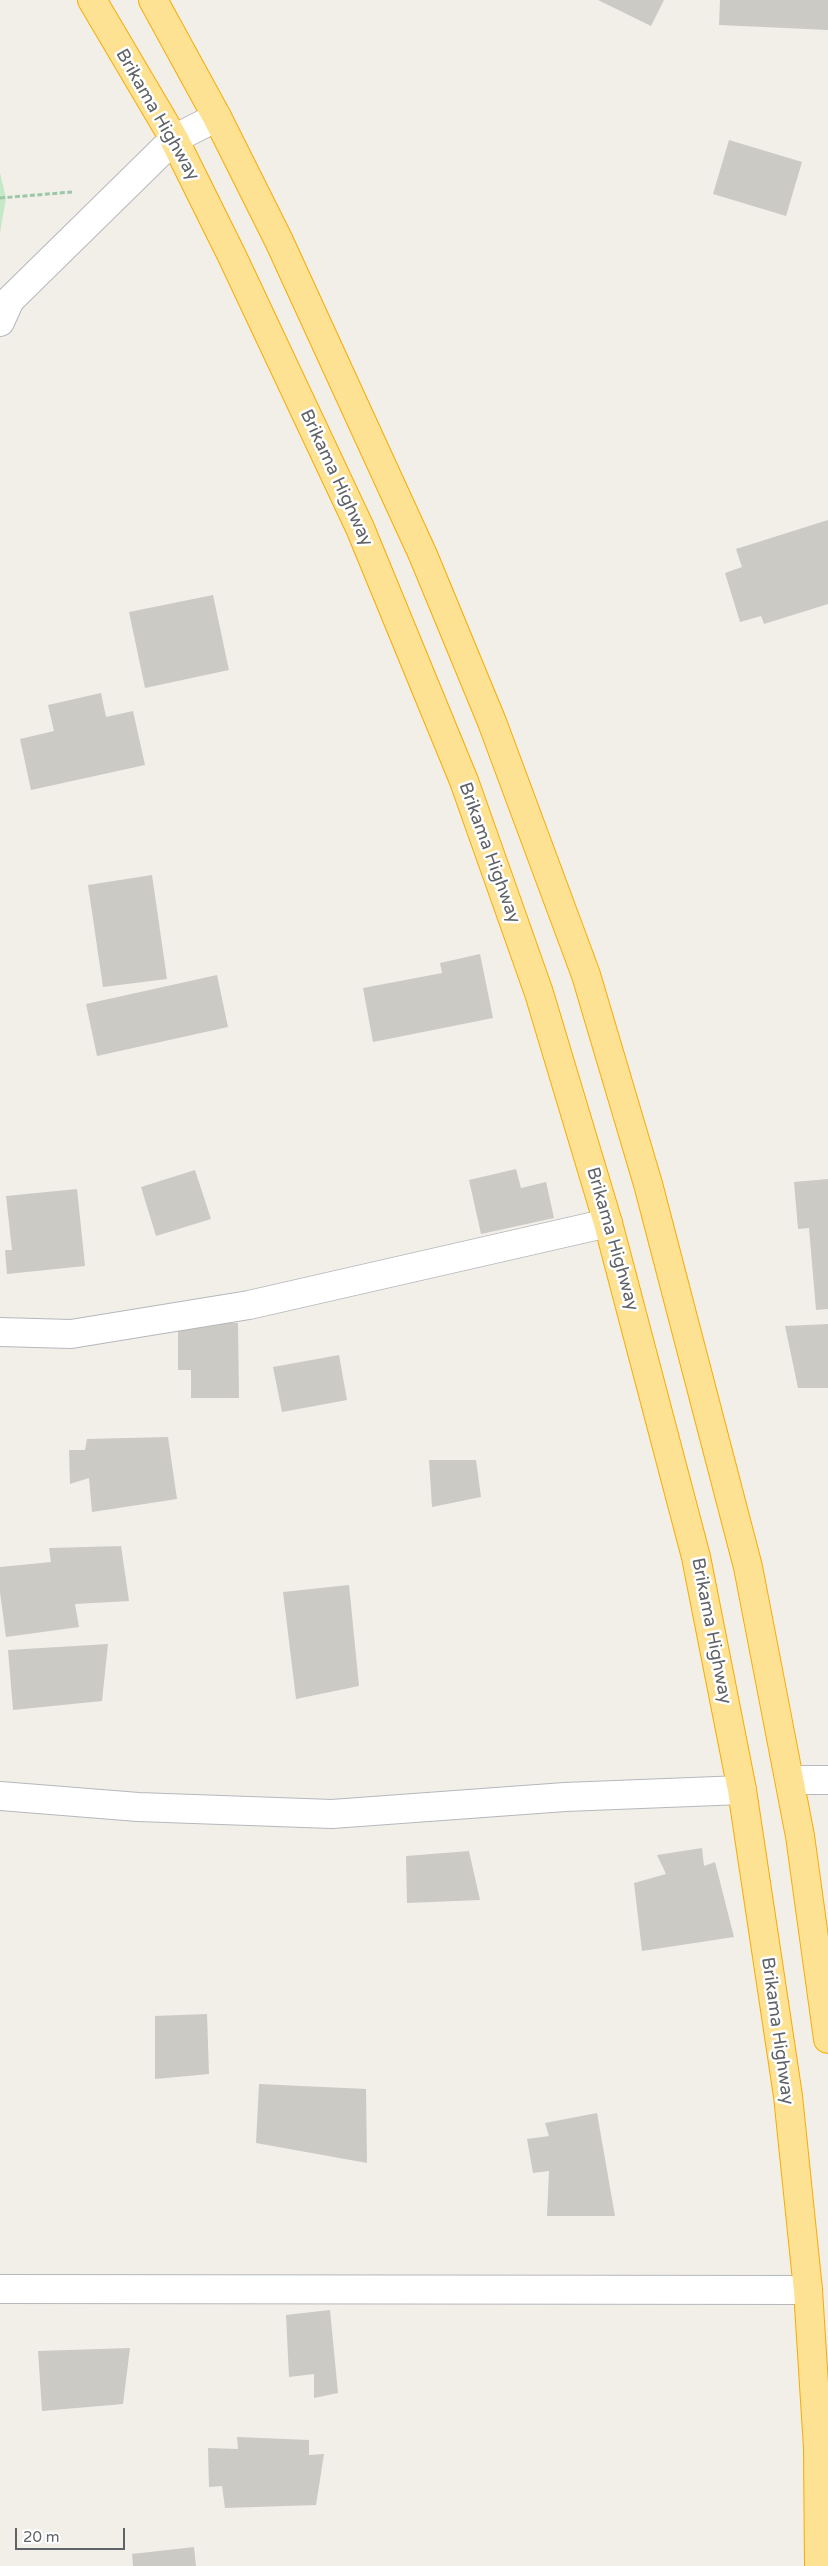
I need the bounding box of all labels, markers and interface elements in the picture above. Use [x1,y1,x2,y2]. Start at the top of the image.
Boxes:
street label: Brikama Highway [110,45,204,185]
street label: Brikama Highway [295,406,377,550]
street label: Brikama Highway [453,779,525,927]
street label: Brikama Highway [581,1165,643,1313]
street label: Brikama Highway [686,1556,736,1706]
street label: Brikama Highway [756,1956,798,2106]
scale bar [18,2518,128,2550]
text: 20 m [23,2528,60,2546]

